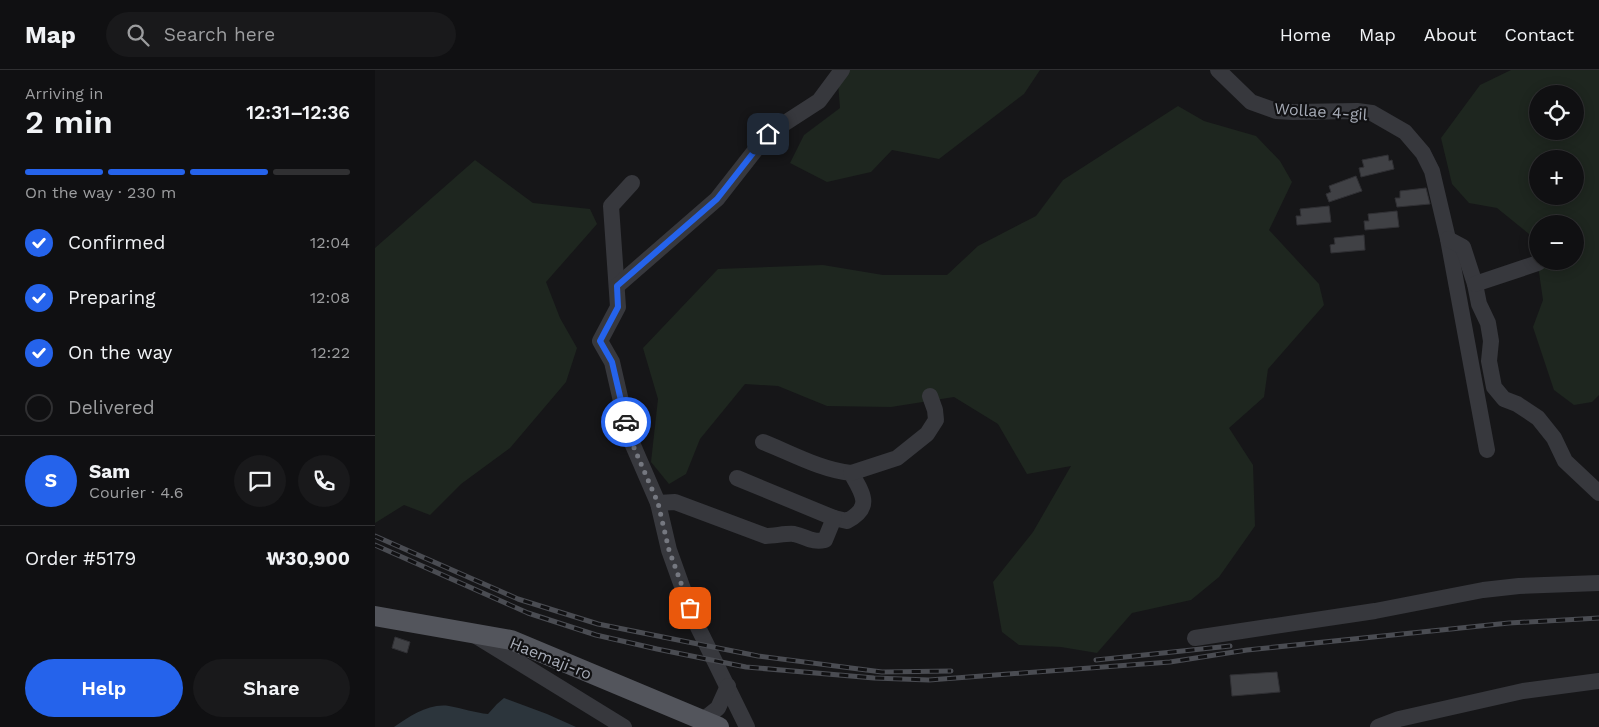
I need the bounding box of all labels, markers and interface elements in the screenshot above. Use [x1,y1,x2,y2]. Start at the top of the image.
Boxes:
search box [106,12,456,57]
text: Map [25,21,76,49]
icon: search [124,21,152,49]
text: Search here [164,23,275,46]
text: Home [1280,24,1331,45]
text: Map [1359,24,1396,45]
text: About [1424,24,1476,45]
text: Contact [1504,24,1574,45]
text: Arriving in [25,84,103,103]
map controls [1529,85,1584,270]
button: locate [1529,85,1584,140]
street label: Wollae 4-gil [1274,99,1368,124]
text: 12:31–12:36 [246,101,350,124]
text: 2 min [25,103,113,141]
pin [747,113,789,155]
icon: home [754,120,782,148]
button: + [1529,150,1584,205]
text: On the way · 230 m [25,183,176,202]
button: − [1529,215,1584,270]
icon: check [25,229,53,257]
text: Confirmed [68,231,165,254]
text: 12:04 [310,233,350,252]
icon: check [25,284,53,312]
text: Preparing [68,286,155,309]
text: 12:08 [310,288,350,307]
icon: check [25,339,53,367]
text: On the way [68,341,172,364]
text: 12:22 [311,343,350,362]
text: Delivered [68,396,155,419]
courier [601,397,651,447]
icon: car [612,408,640,436]
button: chat [234,455,286,507]
button: phone [298,455,350,507]
text: Sam [89,460,130,483]
text: S [45,469,57,492]
text: Courier · 4.6 [89,483,184,502]
text: Order #5179 [25,547,136,570]
text: ₩30,900 [266,547,350,570]
pin [669,587,711,629]
icon: bag [676,594,704,622]
street label: Haemaji-ro [507,633,595,684]
button: Help [25,659,183,717]
button: Share [193,659,350,717]

